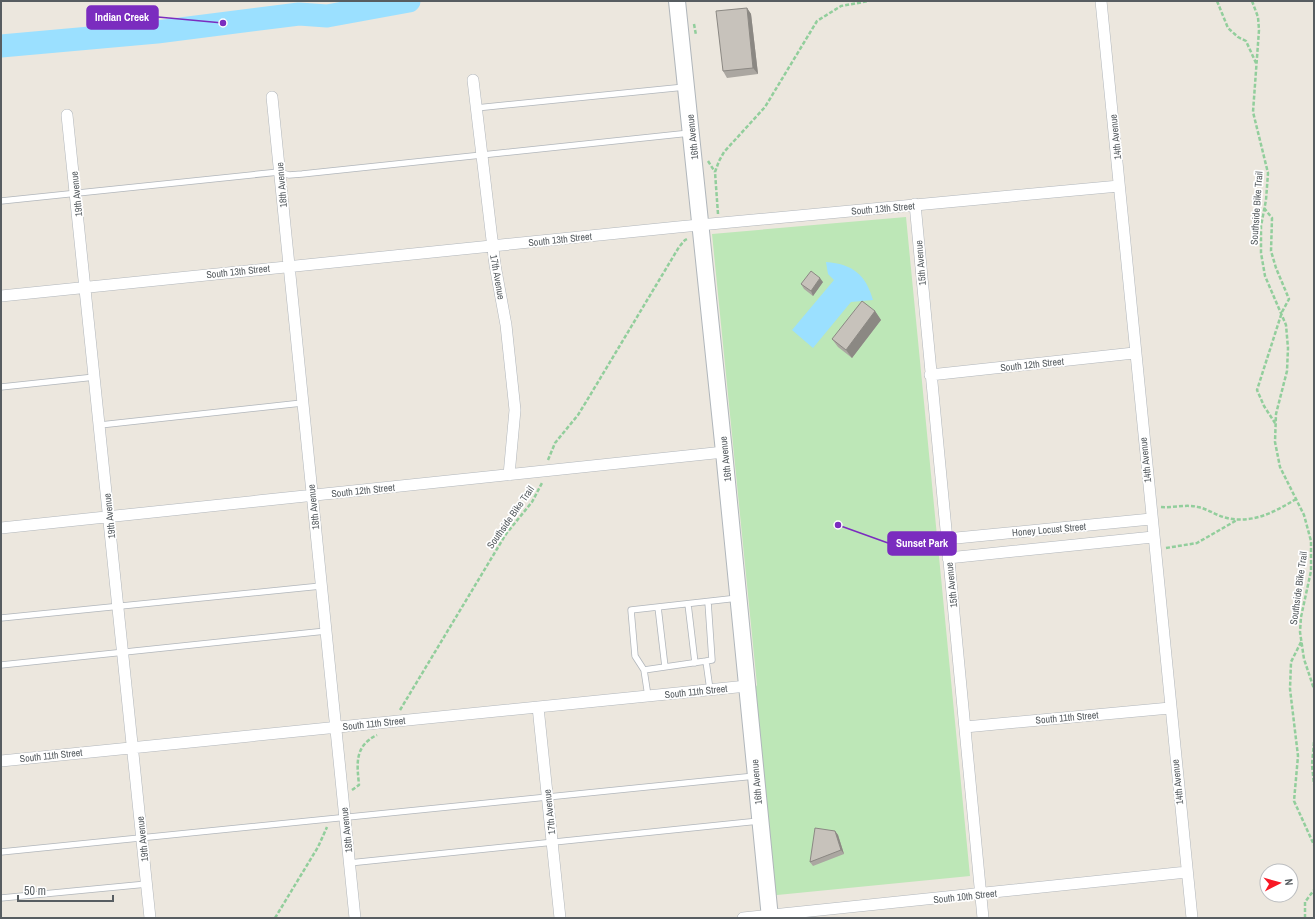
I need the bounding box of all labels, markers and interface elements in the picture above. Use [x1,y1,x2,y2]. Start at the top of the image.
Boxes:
callout: Indian Creek [87,6,158,29]
text: Indian Creek [95,10,150,24]
street label: 16th Avenue [684,113,701,160]
street label: 14th Avenue [1107,113,1124,160]
street label: 18th Avenue [273,161,290,208]
street label: 19th Avenue [68,170,85,217]
street label: Southside Bike Trail [1247,171,1266,245]
street label: South 13th Street [851,199,916,218]
street label: South 13th Street [528,230,593,249]
street label: 15th Avenue [912,239,929,286]
street label: 17th Avenue [487,254,508,301]
street label: South 13th Street [206,262,271,281]
street label: South 12th Street [1000,355,1065,374]
street label: 16th Avenue [717,435,734,482]
street label: 14th Avenue [1137,436,1154,483]
street label: South 12th Street [331,481,396,500]
street label: 18th Avenue [305,483,322,530]
street label: Southside Bike Trail [484,483,537,551]
street label: 19th Avenue [101,492,118,539]
street label: Honey Locust Street [1011,520,1087,539]
callout: Sunset Park [888,532,956,555]
text: Sunset Park [896,536,949,550]
street label: Southside Bike Trail [1287,550,1310,626]
street label: 15th Avenue [943,561,960,608]
street label: South 11th Street [664,682,729,701]
street label: South 11th Street [1035,708,1100,727]
street label: South 11th Street [342,714,407,733]
street label: South 11th Street [19,746,84,765]
street label: 16th Avenue [748,758,765,805]
street label: 14th Avenue [1169,758,1186,805]
street label: 17th Avenue [541,788,558,835]
street label: 18th Avenue [338,806,355,853]
street label: 19th Avenue [134,815,151,862]
north arrow [1259,863,1299,903]
scale bar [18,877,113,903]
text: N [1282,878,1296,886]
text: 50 m [24,883,46,899]
street label: South 10th Street [933,887,998,906]

